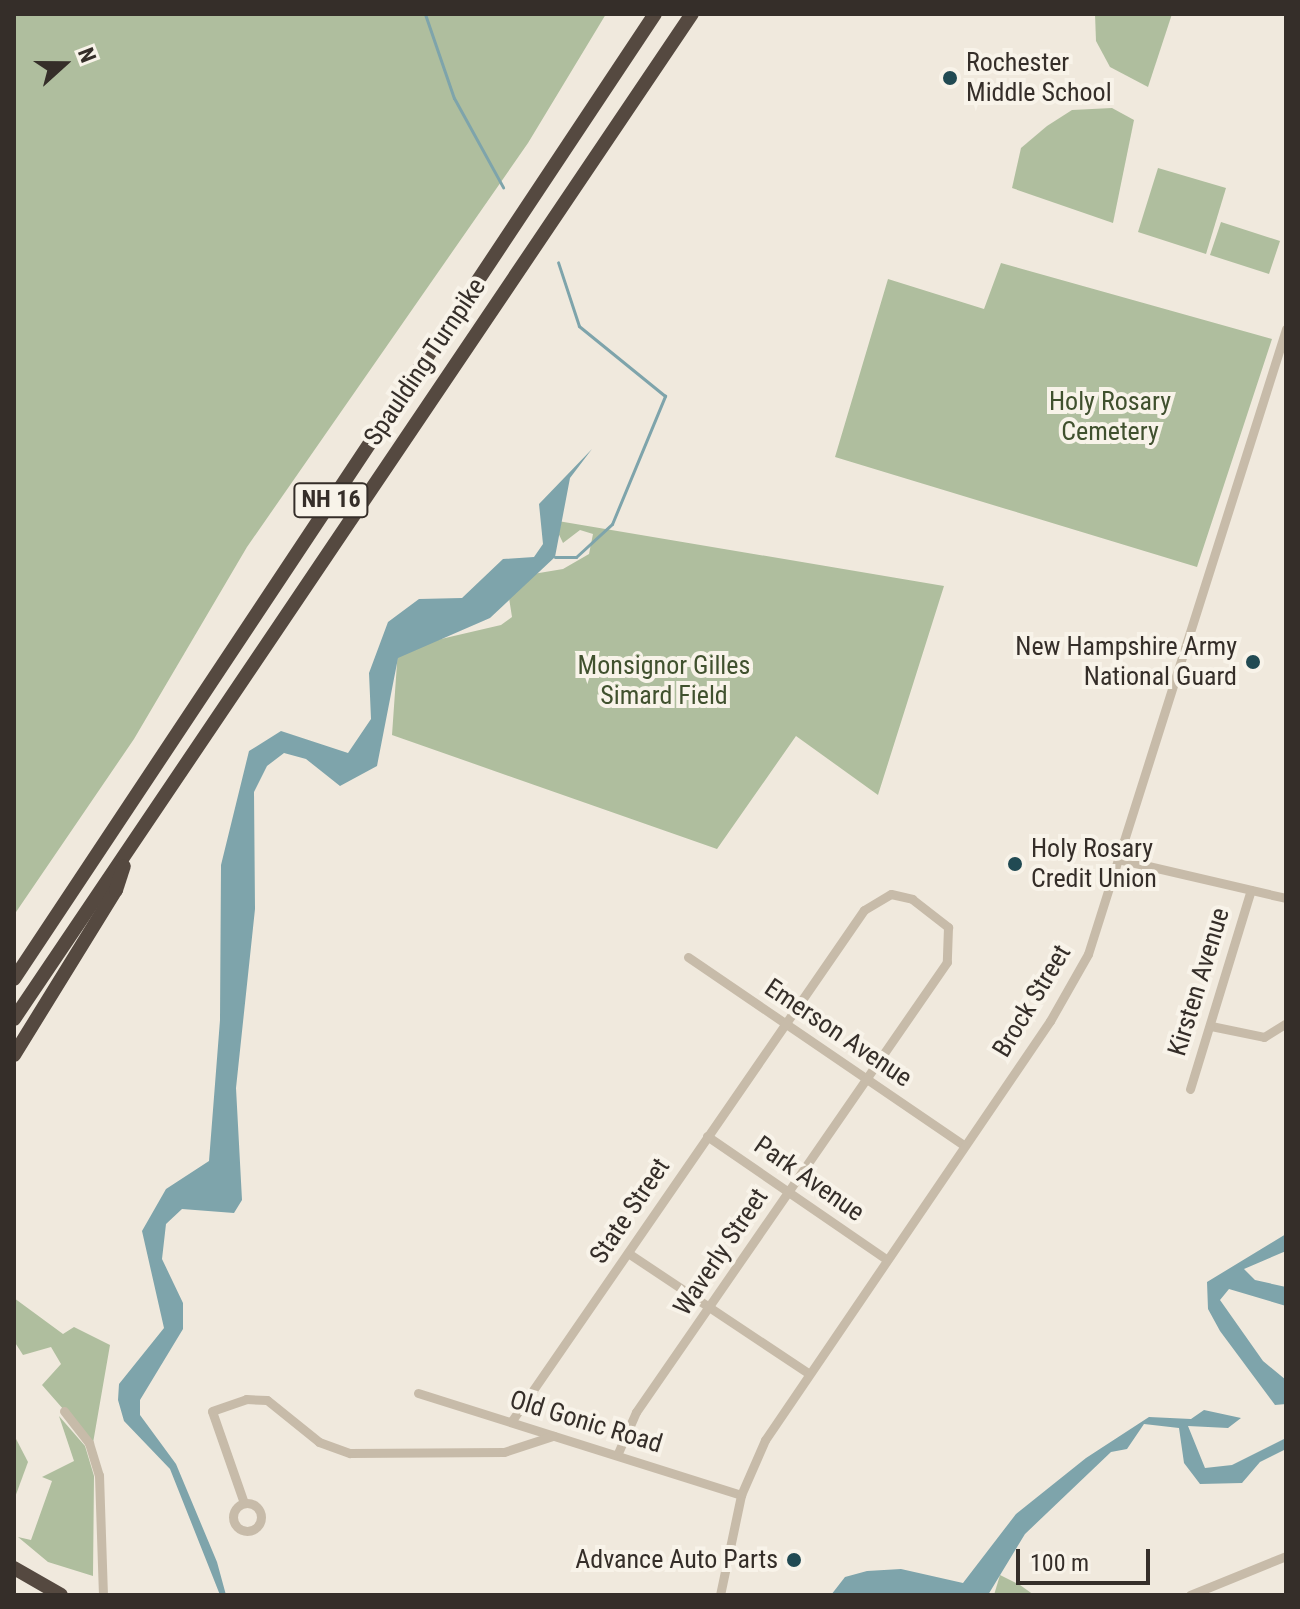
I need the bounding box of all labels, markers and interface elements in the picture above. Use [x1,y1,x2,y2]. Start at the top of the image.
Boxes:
north arrow [24,24,104,104]
text: N [73,44,101,66]
place label: Rochester Middle School [966,47,1112,108]
marker: Rochester Middle School [941,69,959,87]
street label: Spaulding Turnpike [357,272,493,452]
park label: Holy Rosary Cemetery [1049,386,1171,448]
road number: NH 16 [293,480,369,520]
place label: New Hampshire Army National Guard [1015,631,1237,692]
park label: Monsignor Gilles Simard Field [578,650,750,712]
marker: New Hampshire Army National Guard [1244,653,1262,671]
place label: Holy Rosary Credit Union [1031,833,1157,894]
marker: Holy Rosary Credit Union [1006,855,1024,873]
street label: Kirsten Avenue [1162,904,1236,1060]
street label: Brock Street [986,939,1078,1063]
street label: Emerson Avenue [758,972,918,1094]
street label: Park Avenue [748,1130,870,1228]
street label: State Street [583,1152,677,1270]
street label: Waverly Street [667,1183,775,1321]
street label: Old Gonic Road [506,1384,666,1460]
scale bar [1020,1533,1154,1583]
place label: Advance Auto Parts [575,1544,778,1576]
text: 100 m [1030,1549,1089,1577]
marker: Advance Auto Parts [785,1551,803,1569]

